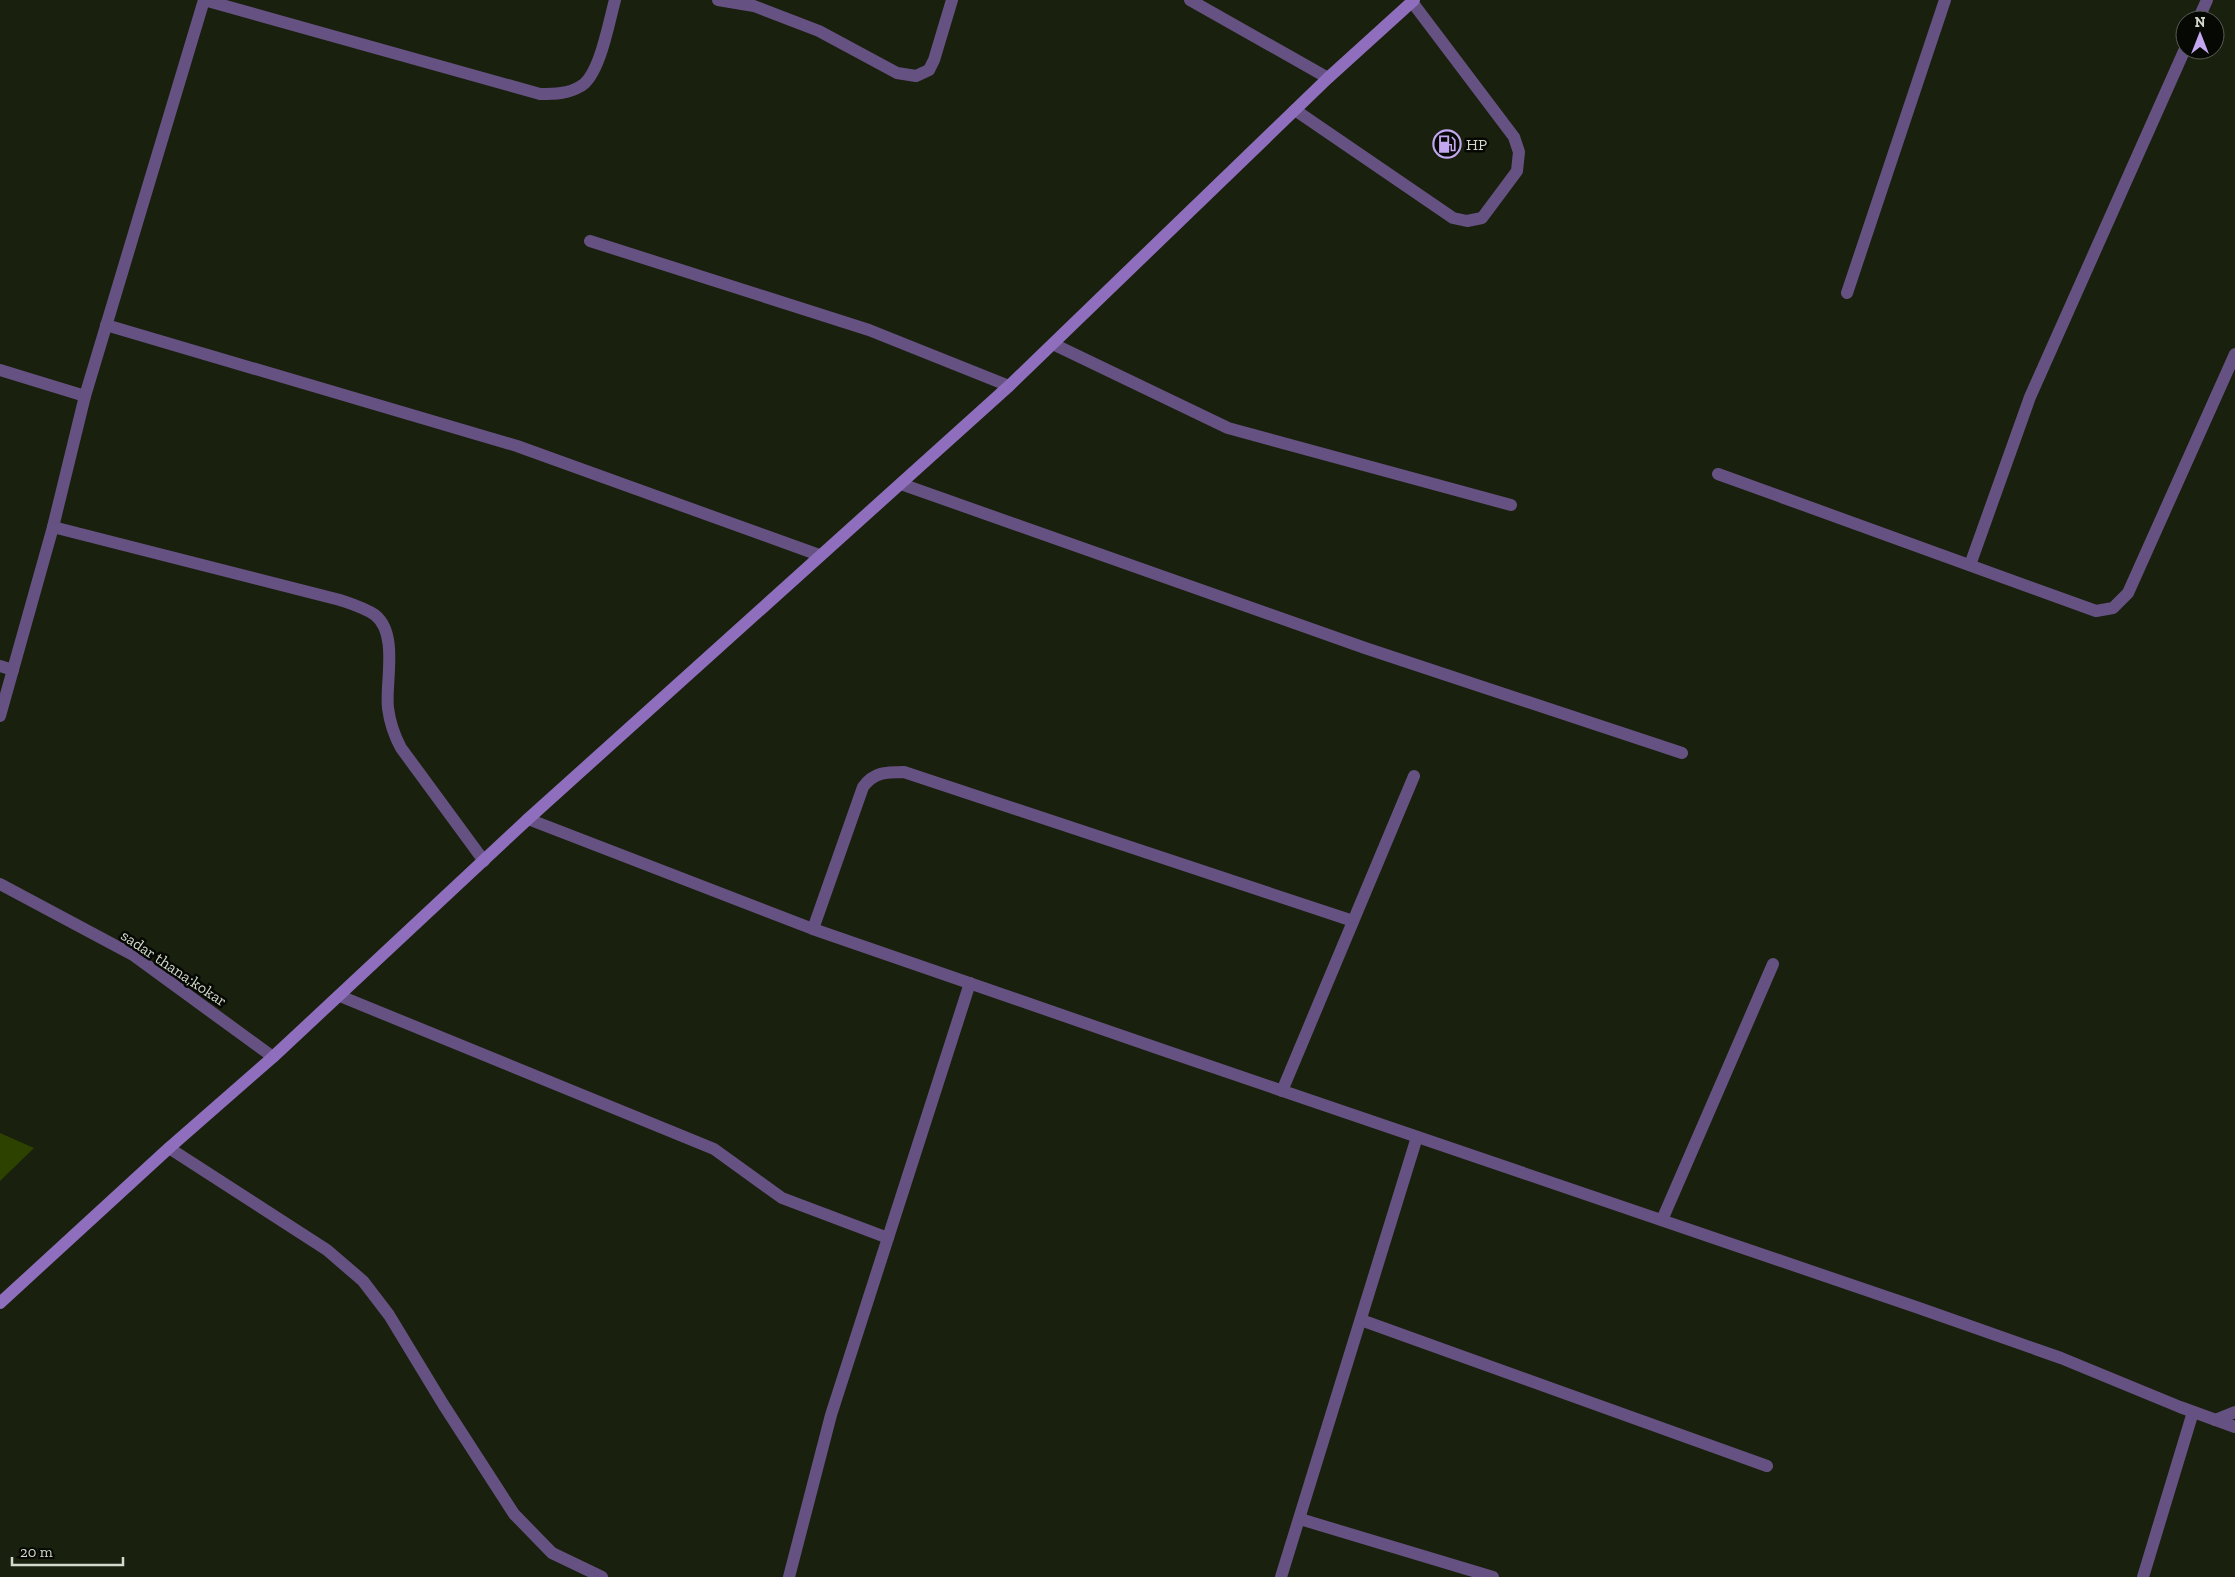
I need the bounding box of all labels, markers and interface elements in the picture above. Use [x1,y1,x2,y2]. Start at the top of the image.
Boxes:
north arrow [2175,10,2225,60]
text: N [2195,14,2206,31]
fuel station icon: HP [1432,129,1462,159]
place label: HP [1466,135,1487,154]
street label: sadar thana;kokar [117,926,231,1011]
scale bar [12,1534,124,1566]
text: 20 m [20,1543,53,1561]

